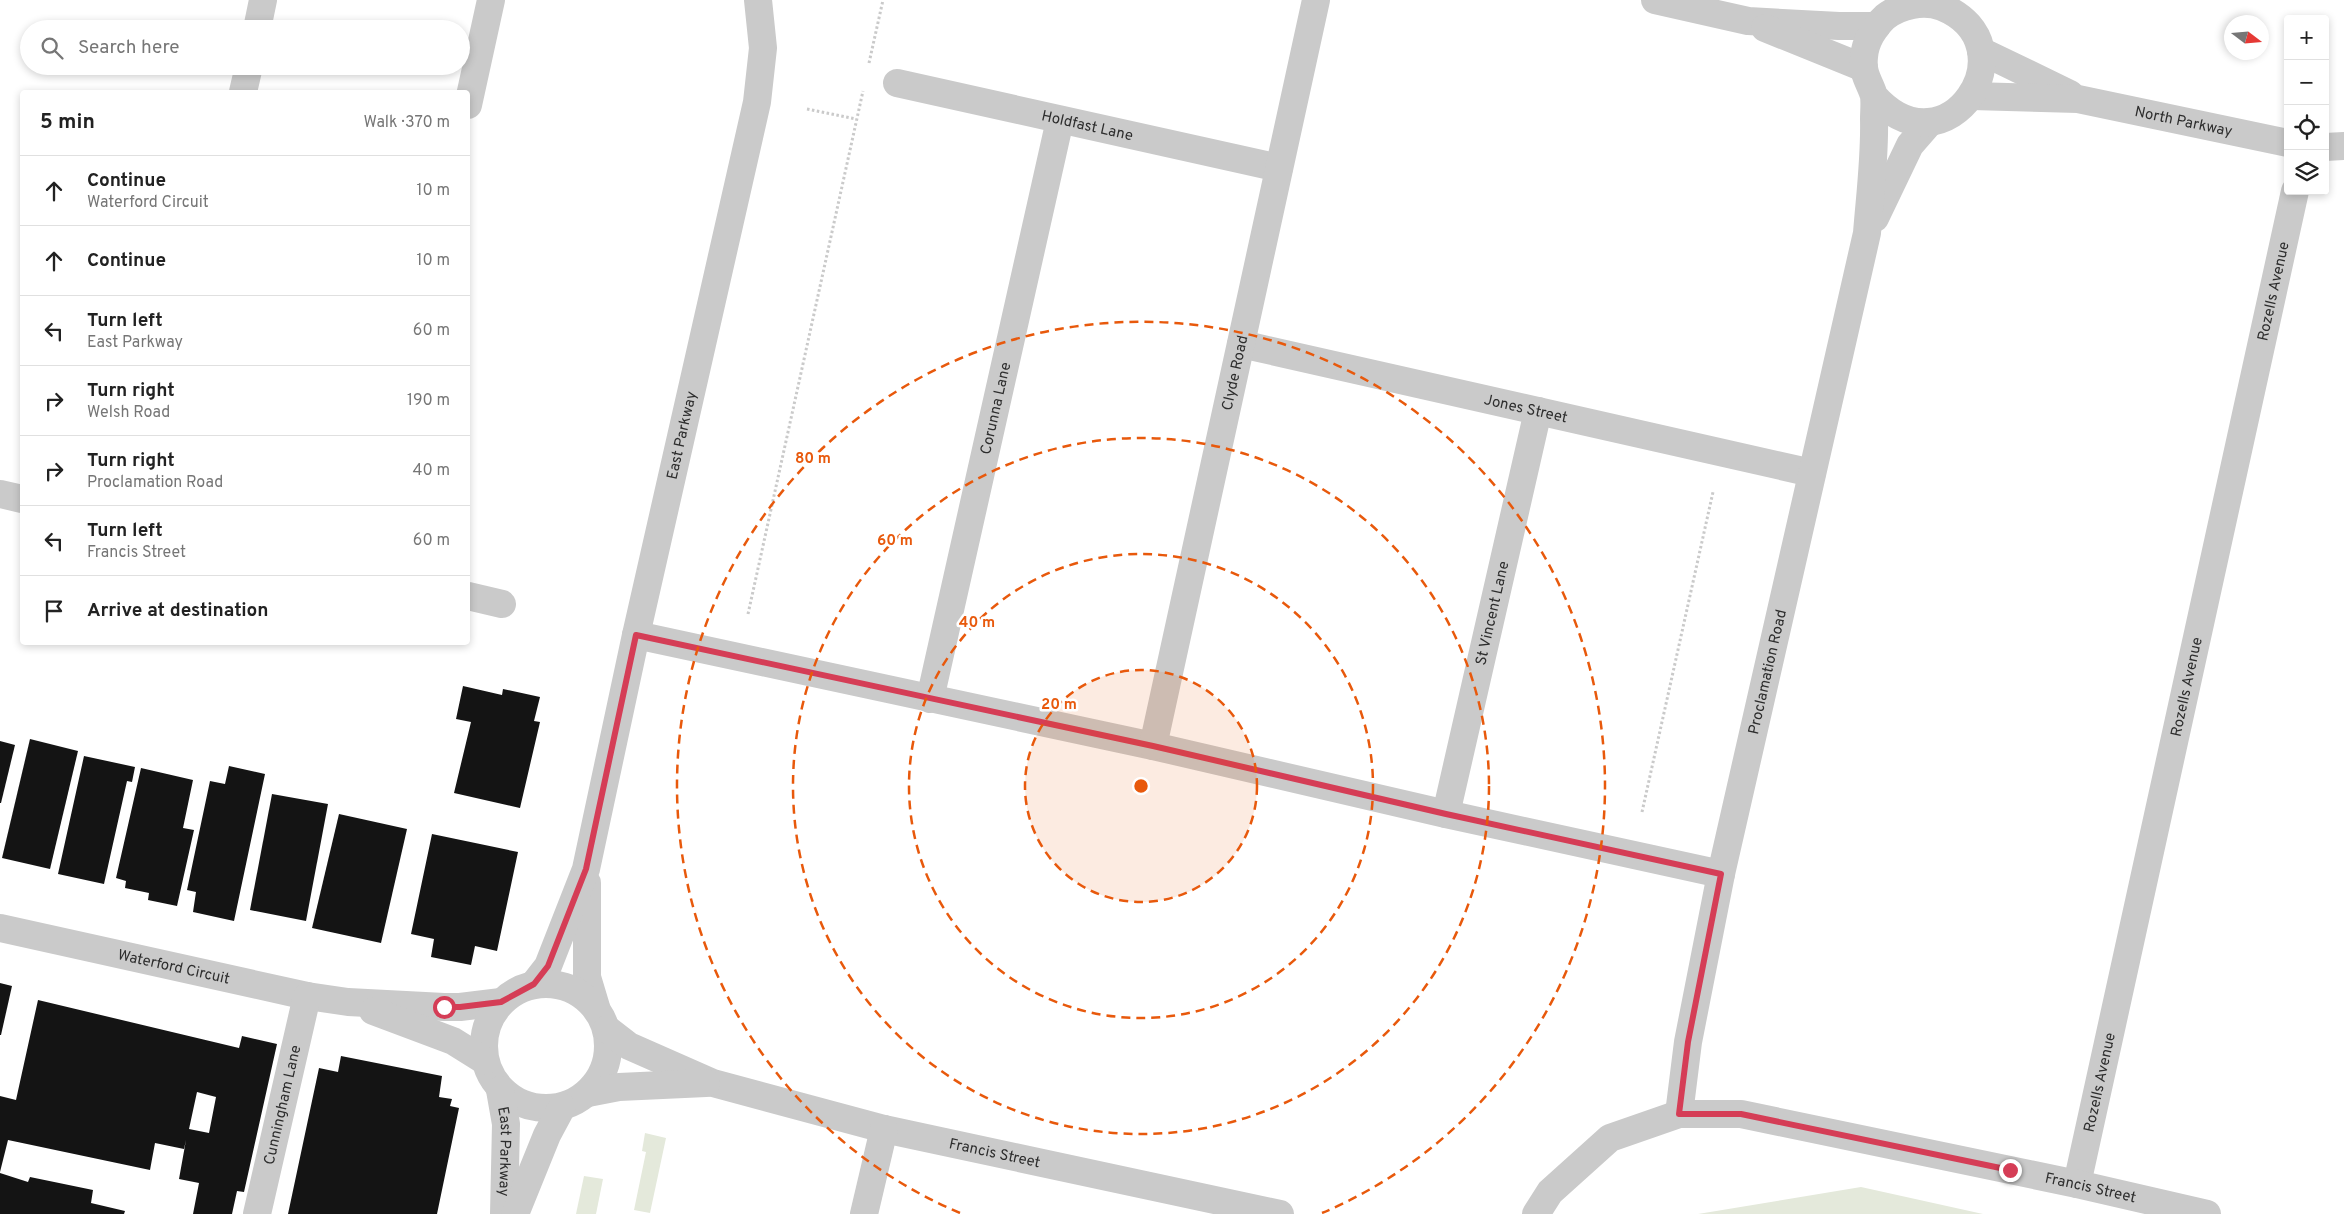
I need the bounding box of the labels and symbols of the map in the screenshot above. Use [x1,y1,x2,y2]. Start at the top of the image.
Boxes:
north arrow [2224,15,2269,60]
street label: North Parkway [2133,103,2234,142]
street label: Holdfast Lane [1039,107,1135,146]
street label: Rozells Avenue [2254,240,2295,343]
street label: Clyde Road [1219,334,1253,412]
street label: Corunna Lane [977,361,1016,457]
street label: East Parkway [664,390,702,482]
street label: Jones Street [1482,391,1569,428]
text: 80 m [795,450,831,469]
text: 60 m [877,532,913,551]
street label: St Vincent Lane [1472,560,1514,667]
street label: Proclamation Road [1745,608,1792,737]
text: 40 m [959,614,995,633]
street label: Rozells Avenue [2167,636,2208,739]
text: 20 m [1041,696,1077,715]
centre of rings [1132,777,1150,795]
street label: Waterford Circuit [116,946,231,990]
route start [433,996,456,1019]
street label: Rozells Avenue [2081,1031,2121,1134]
street label: Cunningham Lane [261,1043,306,1167]
street label: East Parkway [492,1105,514,1197]
street label: Francis Street [947,1135,1042,1173]
route end [1999,1159,2022,1182]
street label: Francis Street [2043,1170,2138,1208]

